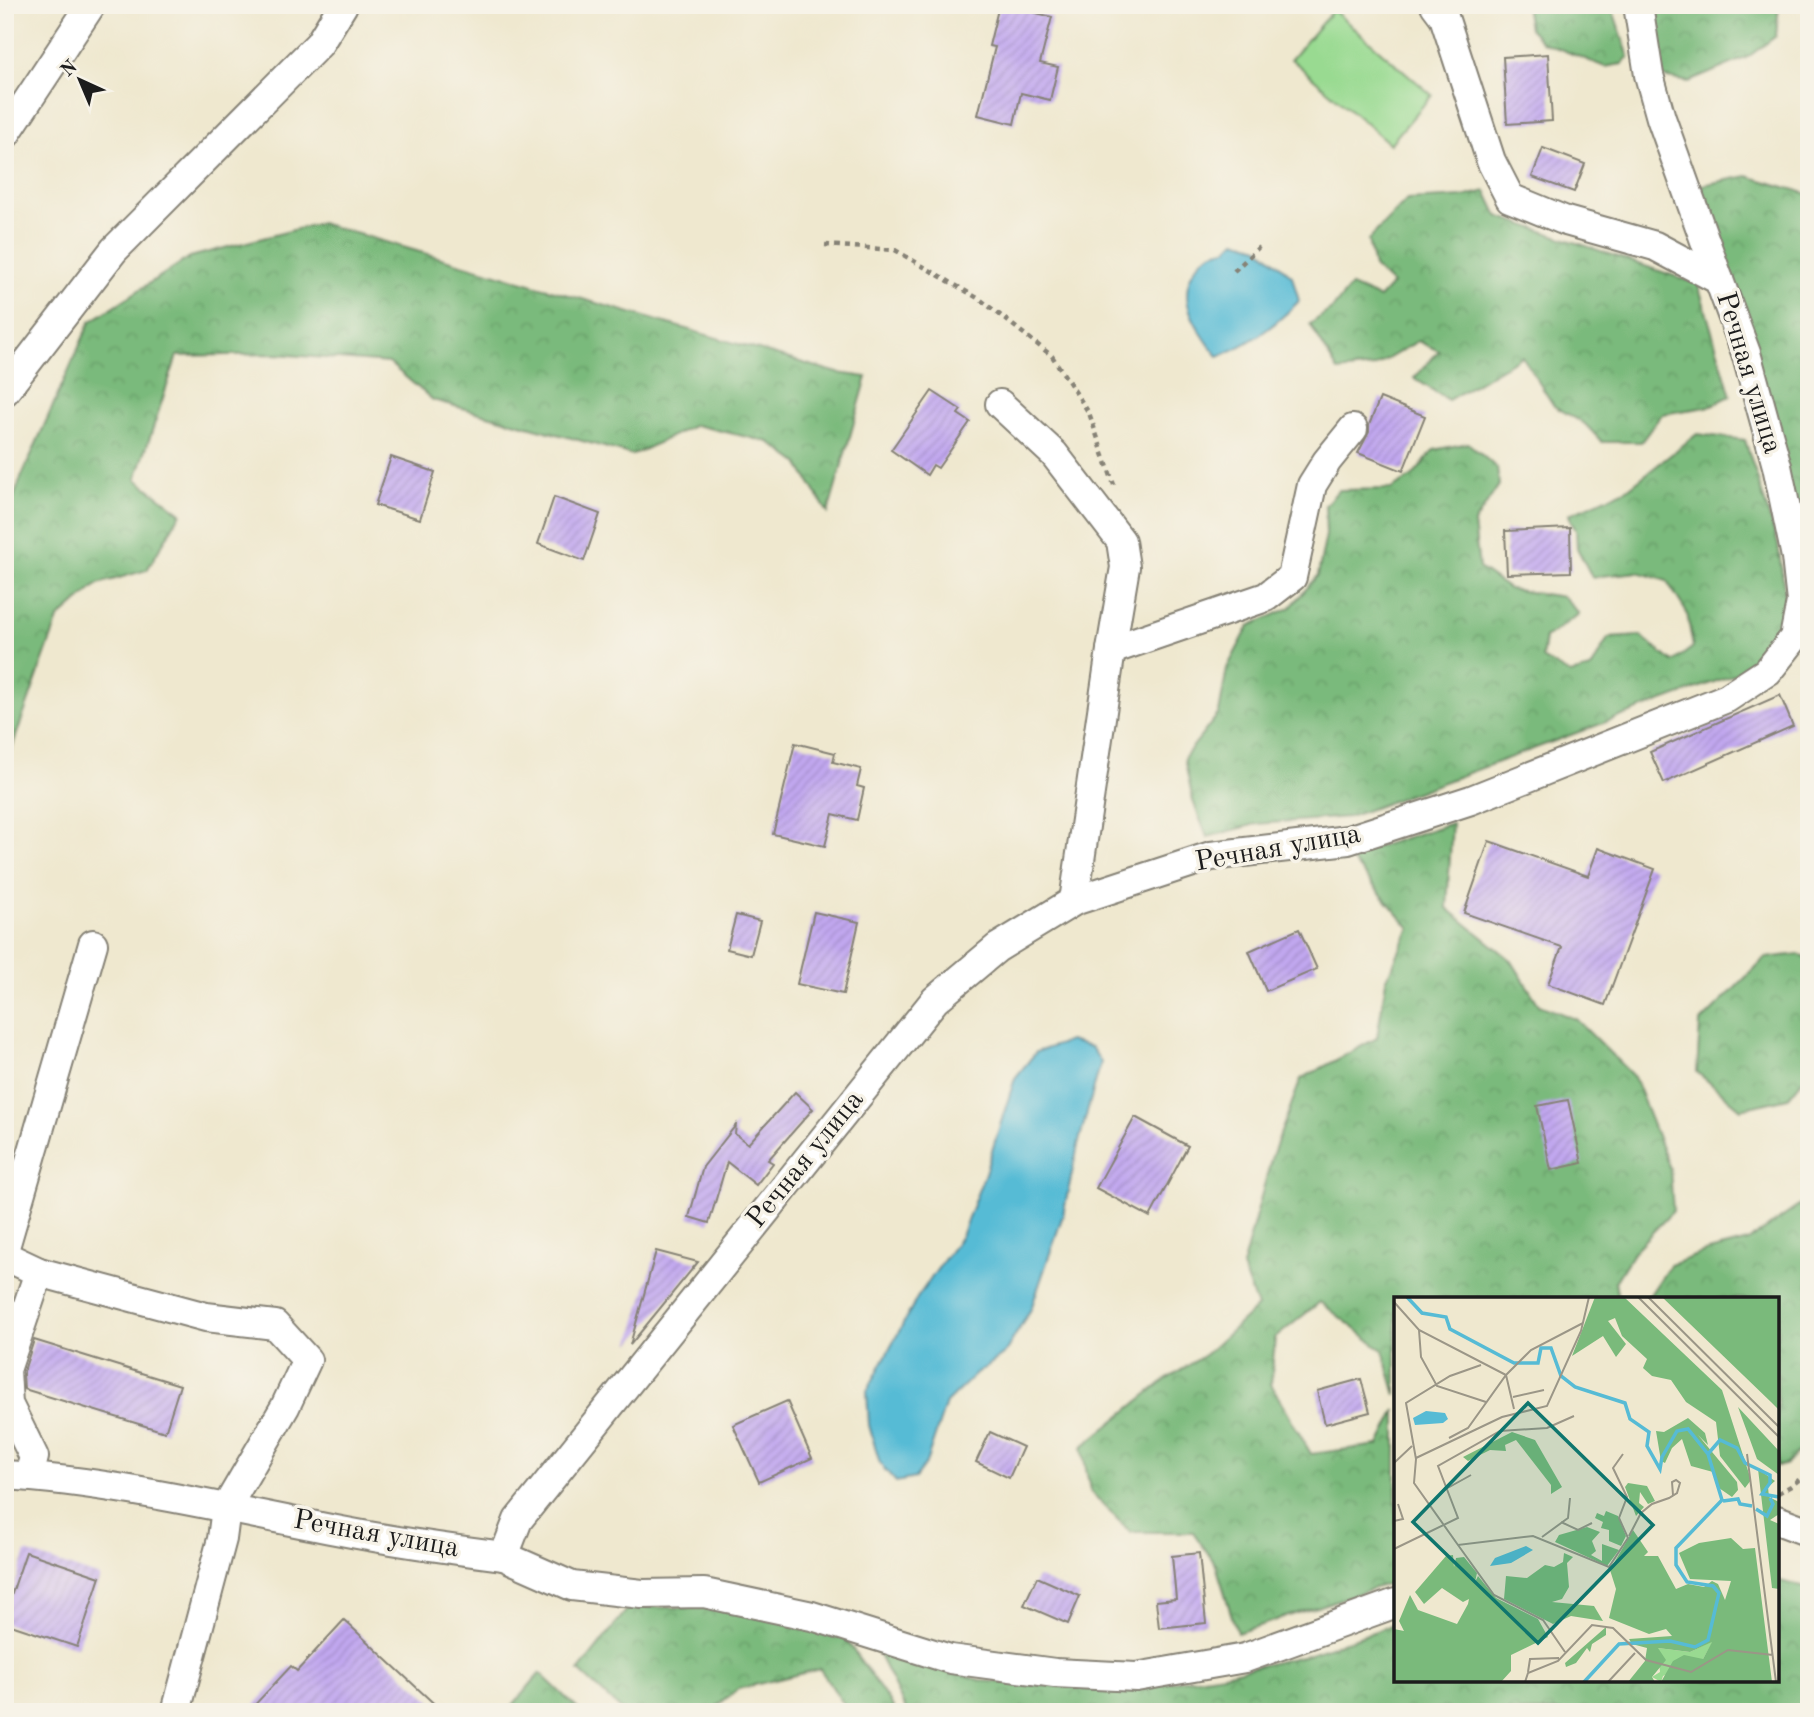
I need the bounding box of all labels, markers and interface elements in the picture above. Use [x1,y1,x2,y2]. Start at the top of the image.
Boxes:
north arrow [46,46,116,116]
text: N [58,57,82,81]
street label: Речная улица [1710,289,1786,457]
street label: Речная улица [1193,821,1363,877]
street label: Речная улица [742,1086,870,1234]
inset map [1394,1297,1779,1682]
street label: Речная улица [291,1507,461,1563]

